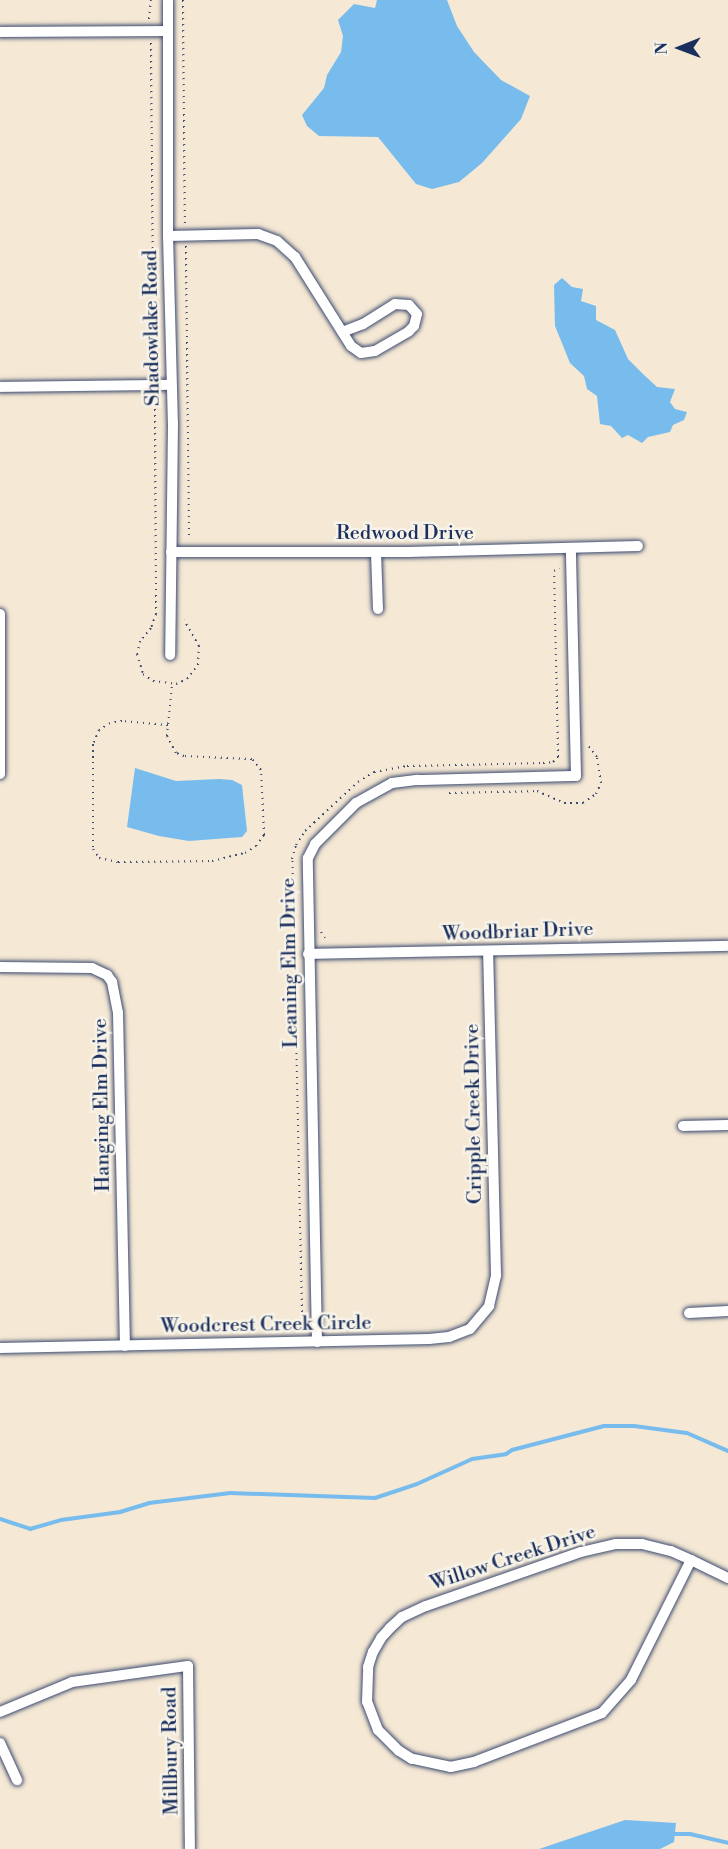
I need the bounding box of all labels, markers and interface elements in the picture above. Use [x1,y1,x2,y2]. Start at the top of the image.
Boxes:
north arrow [650,18,710,78]
text: N [652,42,672,55]
street label: Shadowlake Road [139,250,165,406]
street label: Redwood Drive [336,521,474,545]
street label: Leaning Elm Drive [277,877,303,1049]
street label: Woodbriar Drive [442,917,594,947]
street label: Hanging Elm Drive [88,1018,116,1192]
street label: Cripple Creek Drive [460,1024,488,1204]
street label: Woodcrest Creek Circle [160,1311,372,1339]
street label: Willow Creek Drive [427,1520,599,1596]
street label: Millbury Road [158,1687,184,1815]

